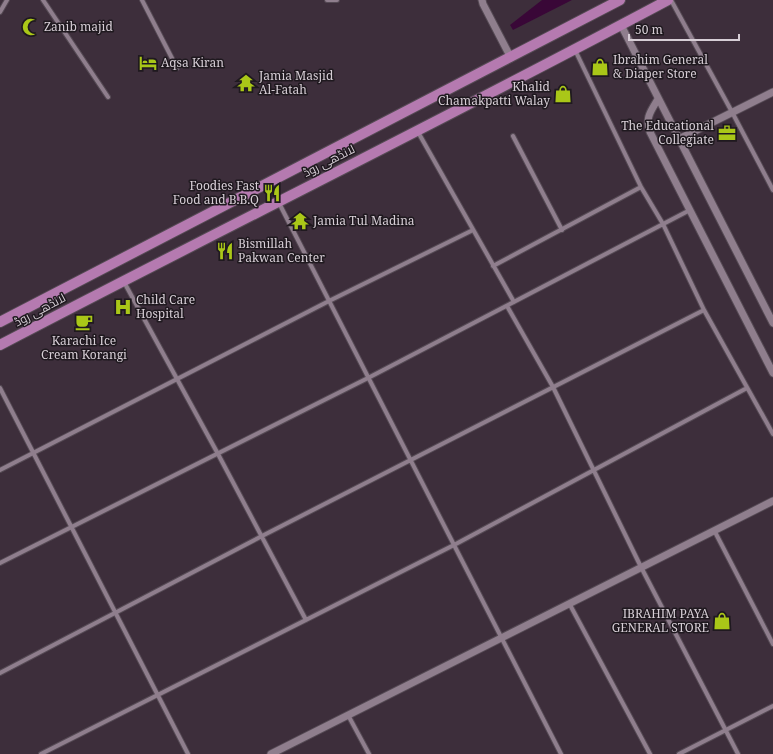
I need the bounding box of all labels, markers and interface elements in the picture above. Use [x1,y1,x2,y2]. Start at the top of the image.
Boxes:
scale bar [629,16,739,42]
mosque icon: Zanib majid [21,17,41,37]
place label: Zanib majid [44,18,113,35]
text: 50 m [635,21,663,38]
place label: Ibrahim General & Diaper Store [613,51,708,82]
hotel icon: Aqsa Kiran [138,53,158,73]
place label: Aqsa Kiran [161,54,224,71]
shop icon: Ibrahim General & Diaper Store [590,57,610,77]
place label: Jamia Masjid Al-Fatah [258,67,334,98]
temple icon: Jamia Masjid Al-Fatah [236,73,256,93]
place label: Khalid Chamakpatti Walay [438,78,551,109]
shop icon: Khalid Chamakpatti Walay [553,84,573,104]
place label: The Educational Collegiate [621,117,714,148]
office icon: The Educational Collegiate [717,123,737,143]
street label: لانڈھی روڈ [300,140,358,181]
place label: Foodies Fast Food and B.B.Q [173,177,259,208]
restaurant icon: Foodies Fast Food and B.B.Q [262,183,282,203]
temple icon: Jamia Tul Madina [290,211,310,231]
place label: Jamia Tul Madina [312,212,415,229]
place label: Bismillah Pakwan Center [238,235,325,266]
restaurant icon: Bismillah Pakwan Center [215,241,235,261]
street label: لانڈھی روڈ [11,289,69,330]
place label: Child Care Hospital [136,291,195,322]
hospital icon: Child Care Hospital [113,297,133,317]
cafe icon: Karachi Ice Cream Korangi [74,312,94,332]
place label: Karachi Ice Cream Korangi [41,332,127,363]
place label: IBRAHIM PAYA GENERAL STORE [612,605,710,636]
shop icon: IBRAHIM PAYA GENERAL STORE [712,611,732,631]

